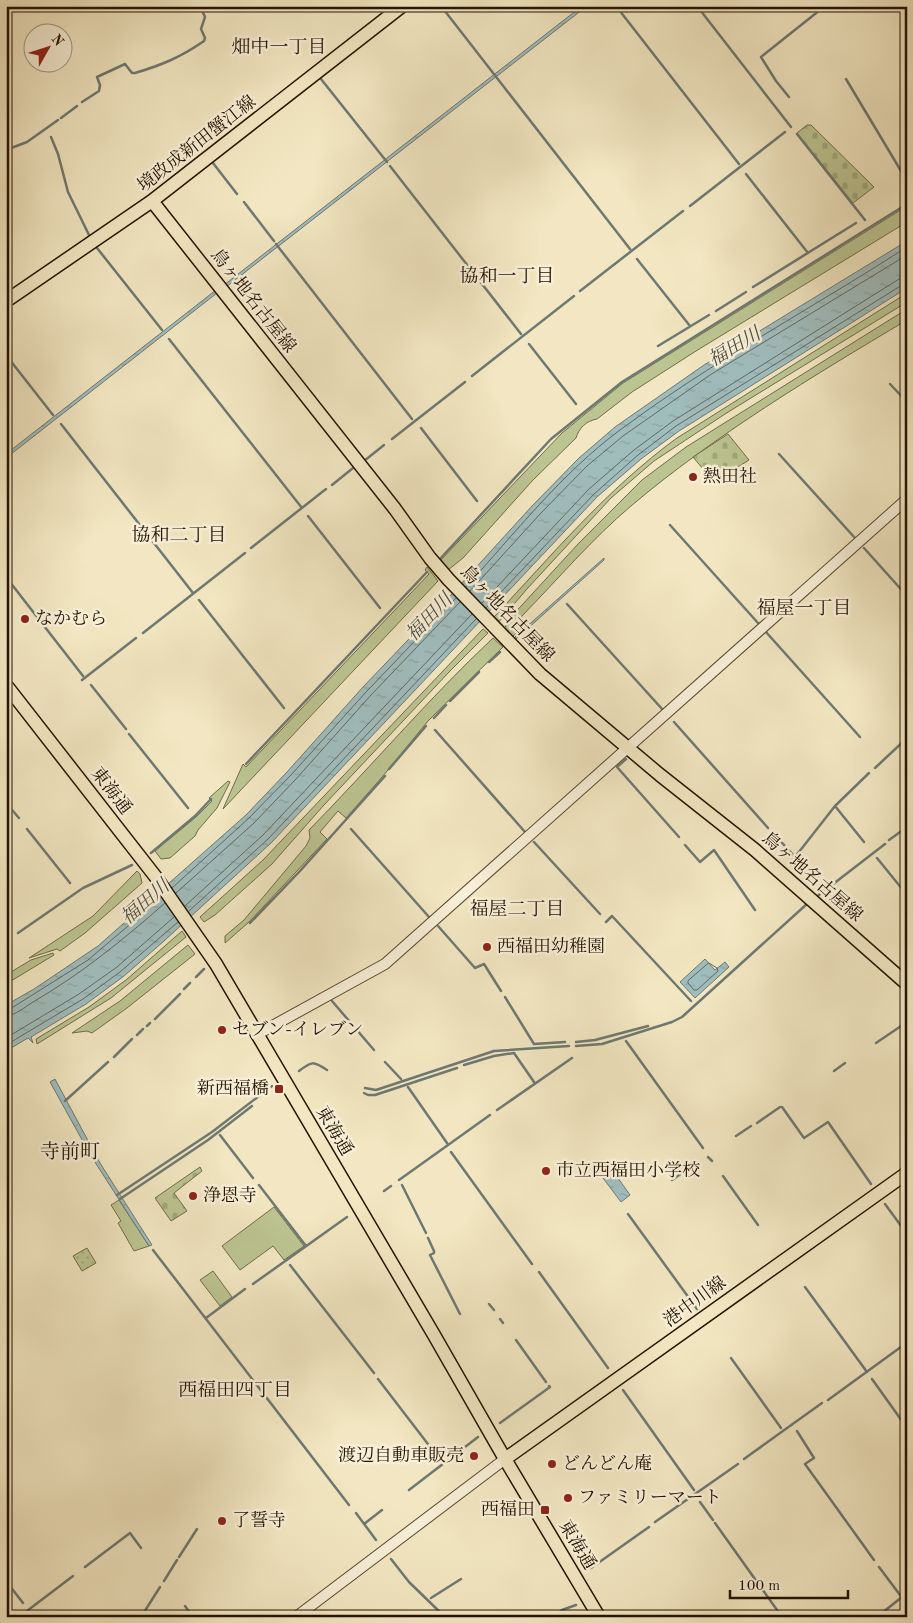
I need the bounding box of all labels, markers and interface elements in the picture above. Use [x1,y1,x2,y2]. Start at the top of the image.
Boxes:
north arrow [22,22,72,72]
text: N [49,32,66,49]
district label: 畑中一丁目 [231,37,327,58]
street label: 境政成新田蟹江線 [133,91,259,195]
street label: 鳥ヶ地名古屋線 [207,245,300,356]
district label: 協和一丁目 [459,266,555,287]
water label: 福田川 [705,322,766,371]
place label: 熱田社 [703,466,757,486]
marker: 熱田社 [687,471,699,483]
district label: 協和二丁目 [131,525,227,546]
street label: 鳥ヶ地名古屋線 [457,561,559,666]
water label: 福田川 [402,588,458,645]
district label: 福屋一丁目 [756,598,852,619]
place label: なかむら [35,609,107,628]
marker: なかむら [19,613,31,625]
street label: 東海通 [87,763,136,818]
street label: 鳥ヶ地名古屋線 [759,827,867,925]
water label: 福田川 [117,874,175,929]
district label: 福屋二丁目 [469,899,565,920]
place label: 西福田幼稚園 [497,936,605,956]
marker: 西福田幼稚園 [481,941,493,953]
place label: セブン-イレブン [232,1020,363,1039]
marker: セブン-イレブン [216,1024,228,1036]
place label: 新西福橋 [197,1078,269,1098]
marker: 新西福橋 [273,1083,285,1095]
street label: 東海通 [312,1102,357,1159]
district label: 寺前町 [40,1141,100,1163]
place label: 市立西福田小学校 [556,1160,700,1180]
marker: 市立西福田小学校 [540,1165,552,1177]
place label: 浄恩寺 [203,1185,257,1205]
marker: 浄恩寺 [187,1190,199,1202]
street label: 港中川線 [659,1272,729,1330]
district label: 西福田四丁目 [178,1380,292,1401]
place label: 渡辺自動車販売 [338,1445,464,1465]
marker: 渡辺自動車販売 [468,1450,480,1462]
place label: どんどん庵 [562,1453,652,1473]
marker: どんどん庵 [546,1458,558,1470]
place label: ファミリーマート [578,1489,722,1507]
marker: ファミリーマート [562,1492,574,1504]
place label: 西福田 [481,1499,535,1519]
marker: 西福田 [539,1504,551,1516]
place label: 了誓寺 [232,1510,286,1530]
marker: 了誓寺 [216,1515,228,1527]
street label: 東海通 [555,1516,600,1573]
scale bar [730,1568,848,1600]
text: 100 m [738,1579,780,1594]

